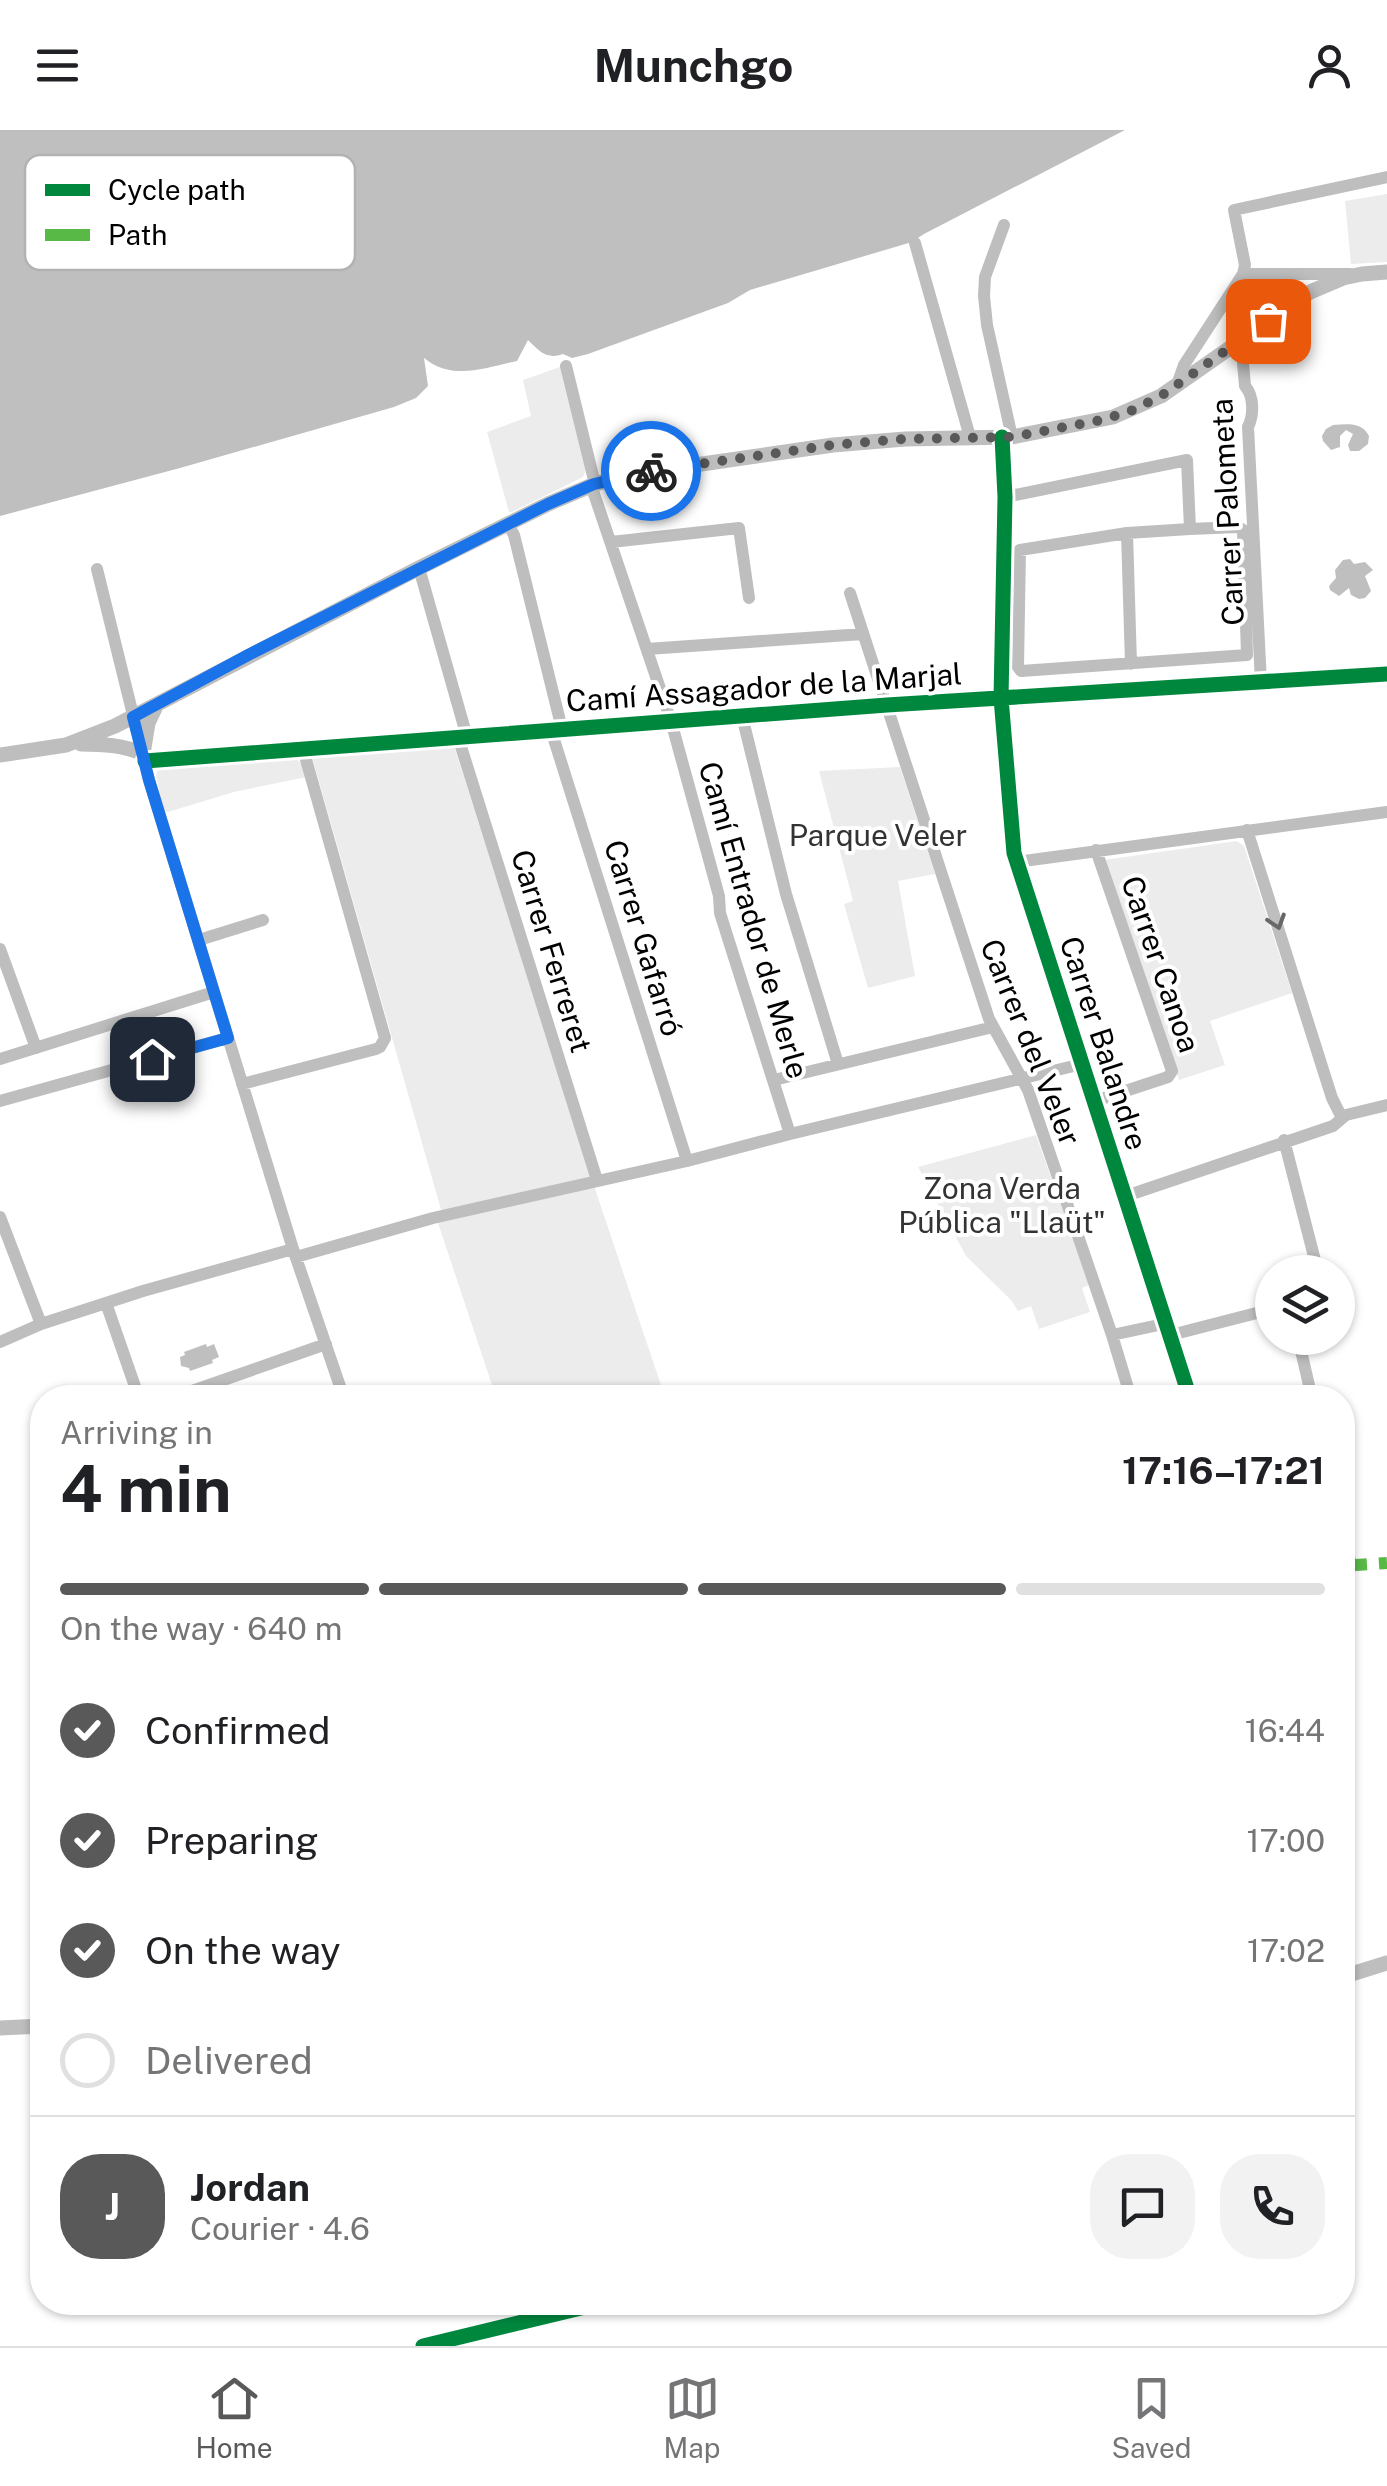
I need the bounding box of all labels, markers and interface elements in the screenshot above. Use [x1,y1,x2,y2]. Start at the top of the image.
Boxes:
icon: menu [30,38,85,93]
icon: person [1302,38,1357,93]
text: Munchgo [594,39,793,92]
legend [25,155,355,270]
text: Cycle path [108,173,246,206]
text: Path [108,218,167,251]
pin [1226,279,1311,364]
icon: bag [1241,294,1296,349]
street label: Carrer Palometa [1203,398,1251,626]
courier [601,421,701,521]
icon: bike [624,444,679,499]
street label: Camí Assagador de la Marjal [565,655,963,719]
street label: Camí Entrador de Merle [692,758,816,1082]
park label: Parque Veler [789,817,967,853]
street label: Carrer Gafarró [597,836,691,1040]
street label: Carrer Ferreret [504,845,600,1057]
street label: Carrer Canoa [1114,871,1208,1057]
one-way arrow [1266,913,1286,930]
street label: Carrer Balandre [1053,932,1155,1154]
street label: Carrer del Veler [973,934,1089,1150]
pin [110,1017,195,1102]
icon: home [125,1032,180,1087]
park label: Zona Verda Pública "Llaüt" [898,1170,1106,1240]
map controls [1255,1255,1355,1355]
button: layers [1255,1255,1355,1355]
text: Arriving in [60,1414,213,1451]
text: 17:16–17:21 [1122,1448,1325,1493]
text: 4 min [60,1450,232,1527]
text: On the way · 640 m [60,1610,342,1647]
icon: check [60,1703,115,1758]
text: Confirmed [145,1708,330,1753]
text: 16:44 [1245,1712,1325,1749]
icon: check [60,1813,115,1868]
text: Preparing [145,1818,319,1863]
text: 17:00 [1247,1822,1325,1859]
icon: check [60,1923,115,1978]
text: On the way [145,1928,341,1973]
text: 17:02 [1247,1932,1325,1969]
text: Delivered [145,2038,313,2083]
button: chat [1090,2154,1195,2259]
button: phone [1220,2154,1325,2259]
text: Jordan [190,2165,310,2210]
text: J [105,2184,120,2229]
text: Courier · 4.6 [190,2210,370,2247]
tab: Home [195,2371,273,2464]
tab: Map [664,2371,720,2464]
tab: Saved [1111,2371,1192,2464]

